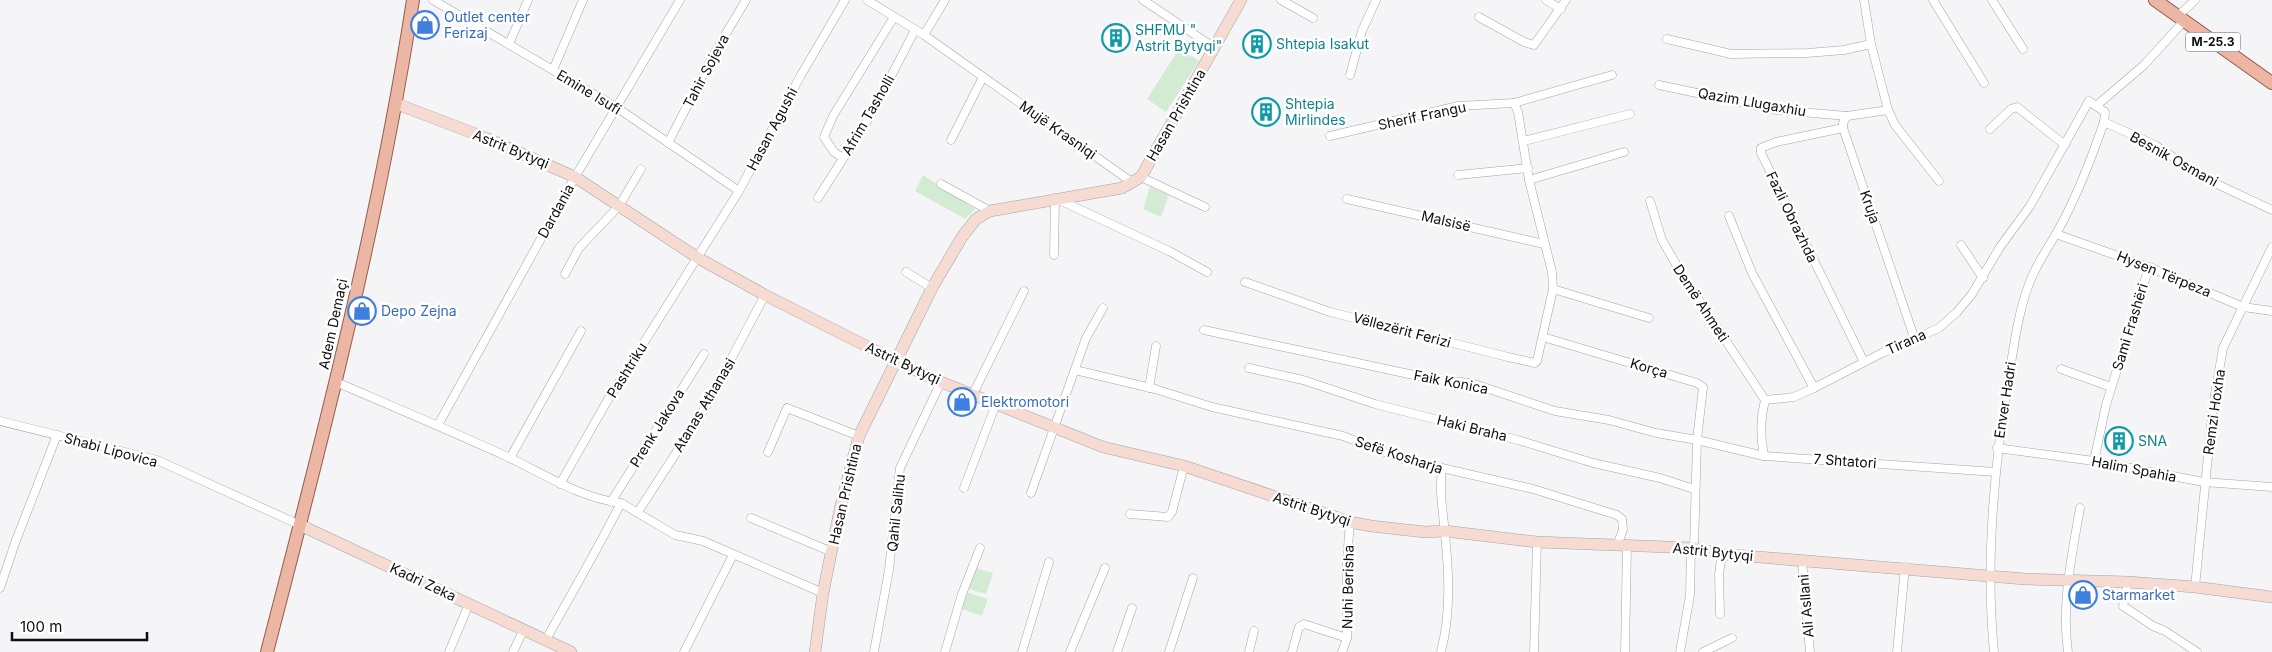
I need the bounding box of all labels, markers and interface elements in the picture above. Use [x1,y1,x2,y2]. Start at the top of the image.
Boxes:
place label: Outlet center Ferizaj [444,8,530,41]
shop icon: Outlet center Ferizaj [410,10,440,40]
place label: SHFMU " Astrit Bytyqi" [1135,21,1222,54]
building icon: SHFMU " Astrit Bytyqi" [1101,23,1131,53]
building icon: Shtepia Isakut [1242,29,1272,59]
street label: Tahir Sojeva [679,31,732,111]
road number: M-25.3 [2186,32,2240,52]
place label: Shtepia Isakut [1276,35,1370,52]
street label: Emine Isufi [554,66,625,118]
street label: Hasan Prishtina [1142,66,1209,164]
street label: Afrim Tasholli [838,72,897,158]
street label: Hasan Agushi [743,84,800,173]
street label: Qazim Llugaxhiu [1697,84,1807,119]
place label: Shtepia Mirlindes [1285,95,1346,128]
street label: Mujë Krasniqi [1017,97,1100,162]
building icon: Shtepia Mirlindes [1251,97,1281,127]
street label: Sherif Frangu [1376,98,1467,133]
street label: Astrit Bytyqi [471,126,552,172]
street label: Besnik Osmani [2127,127,2221,190]
street label: Fazli Obrazhda [1763,169,1822,265]
street label: Dardania [534,181,577,241]
street label: Kruja [1857,188,1884,226]
street label: Malsisë [1420,207,1472,234]
street label: Hysen Tërpeza [2115,247,2214,300]
street label: Demë Ahmeti [1670,261,1733,345]
street label: Adem Demaçi [315,277,350,371]
street label: Sami Frashëri [2108,281,2151,372]
shop icon: Depo Zejna [347,296,377,326]
place label: Depo Zejna [381,302,457,319]
street label: Vëllezërit Ferizi [1351,308,1453,351]
street label: Tirana [1883,325,1928,358]
street label: Astrit Bytyqi [863,338,943,387]
street label: Pashtriku [603,339,650,400]
street label: Korça [1628,354,1670,381]
street label: Atanas Athanasi [669,355,738,455]
street label: Enver Hadri [1990,360,2019,439]
street label: Faik Konica [1412,366,1490,397]
street label: Remzi Hoxha [2199,368,2228,456]
street label: Prenk Jakova [626,385,687,470]
shop icon: Elektromotori [947,387,977,417]
place label: Elektromotori [981,393,1069,410]
street label: Haki Braha [1435,411,1509,444]
building icon: SNA [2104,426,2134,456]
street label: Shabi Lipovica [62,429,160,470]
street label: Sefë Kosharja [1353,432,1445,477]
place label: SNA [2138,432,2168,449]
street label: Hasan Prishtina [825,442,864,546]
street label: 7 Shtatori [1813,450,1877,471]
street label: Halim Spahia [2090,452,2178,485]
street label: Qahil Salihu [883,473,908,552]
street label: Astrit Bytyqi [1271,488,1353,529]
street label: Astrit Bytyqi [1672,539,1754,564]
street label: Nuhi Berisha [1338,545,1357,629]
street label: Kadri Zeka [387,559,459,604]
street label: Ali Asllani [1794,574,1817,639]
shop icon: Starmarket [2068,580,2098,610]
place label: Starmarket [2102,586,2175,603]
scale bar [12,610,148,642]
text: 100 m [20,617,62,636]

